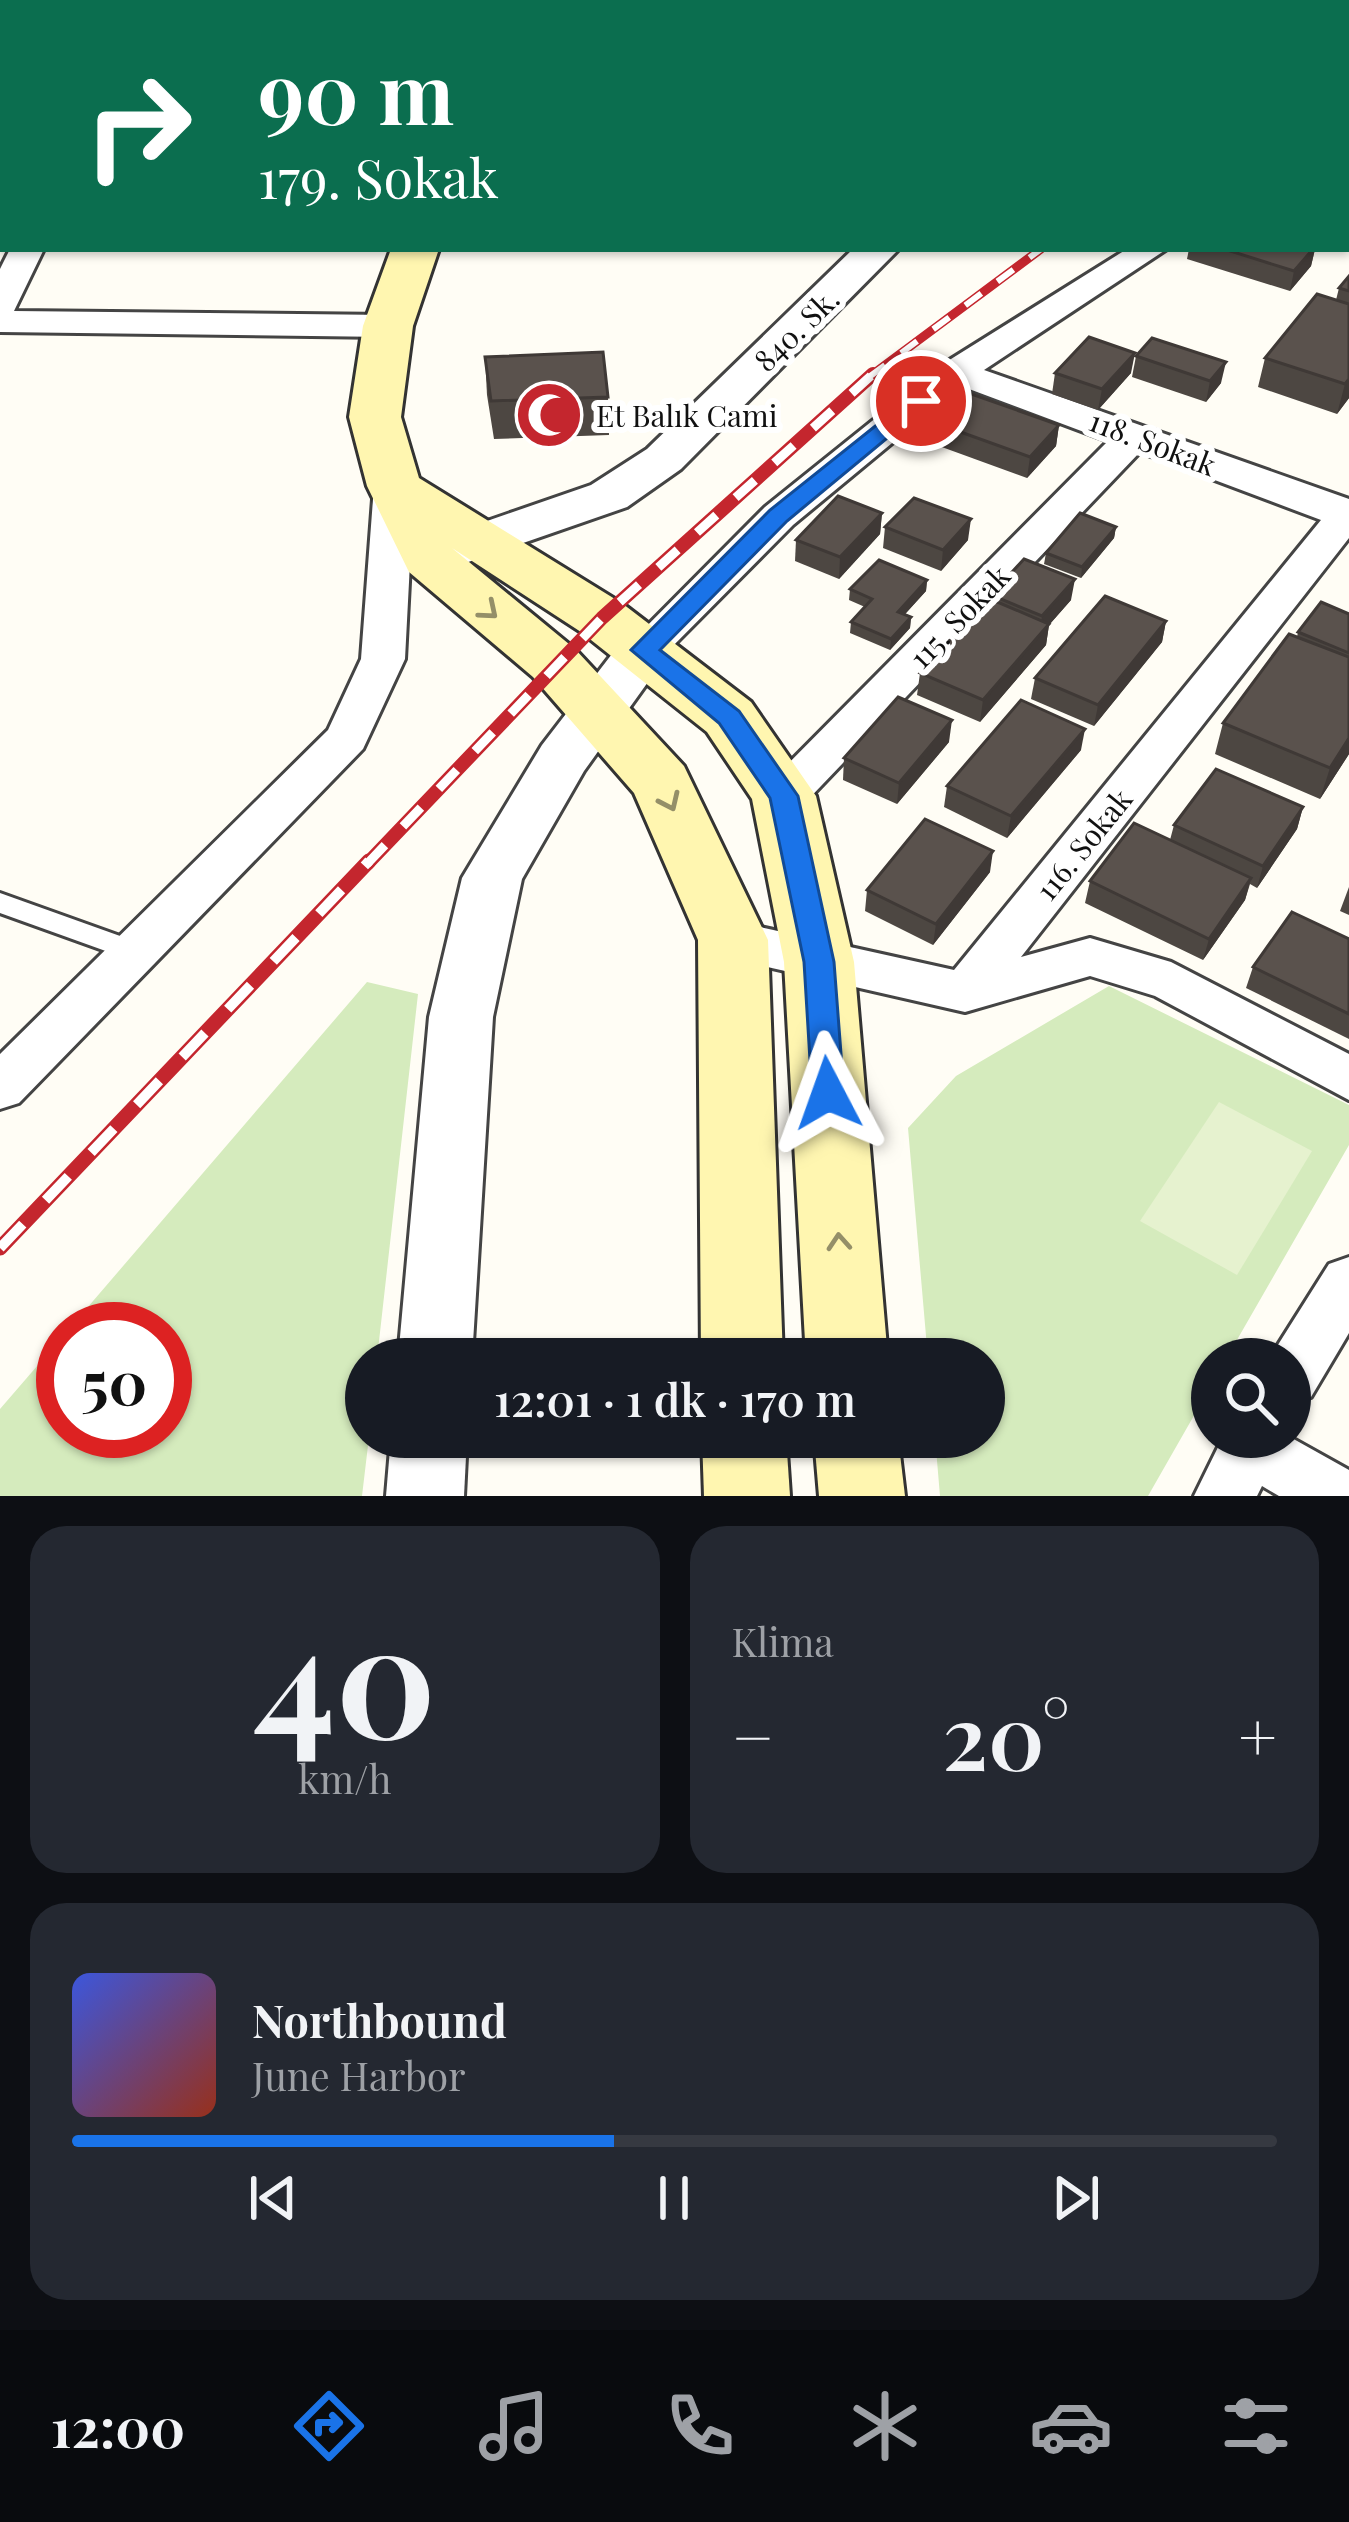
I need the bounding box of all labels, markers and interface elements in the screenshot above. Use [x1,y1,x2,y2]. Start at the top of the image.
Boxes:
text: 90 m [258,34,454,146]
icon: right [60,48,216,204]
text: 179. Sokak [258,141,498,213]
street label: 840. Sk. [745,279,847,379]
pin [870,350,972,452]
icon: arrive [888,368,954,434]
mosque icon: Et Balık Cami [514,380,584,450]
place label: Et Balık Cami [596,395,778,435]
street label: 118. Sokak [1084,400,1223,485]
street label: 115. Sokak [900,555,1019,676]
one-way arrow [475,596,497,618]
street label: 116. Sokak [1026,779,1141,908]
one-way arrow [656,790,679,812]
position arrow [765,1030,891,1156]
one-way arrow [826,1232,852,1251]
speed limit sign: 50 [36,1302,192,1458]
map controls [1191,1338,1311,1458]
button: search [1191,1338,1311,1458]
text: 12:01 · 1 dk · 170 m [494,1368,856,1428]
text: 40 [253,1570,436,1778]
text: Klima [732,1615,834,1667]
text: 20° [942,1674,1070,1794]
text: − [732,1691,774,1779]
text: + [1238,1691,1277,1779]
text: km/h [298,1752,392,1804]
text: Northbound [252,1989,507,2049]
text: June Harbor [252,2049,466,2101]
icon: previous [240,2165,306,2231]
icon: pause [641,2165,707,2231]
icon: next [1043,2165,1109,2231]
icon: directions [287,2384,371,2468]
icon: music [472,2384,556,2468]
icon: phone [658,2384,742,2468]
icon: climate [843,2384,927,2468]
icon: car [1029,2384,1113,2468]
icon: filters [1214,2384,1298,2468]
text: 12:00 [51,2390,185,2462]

